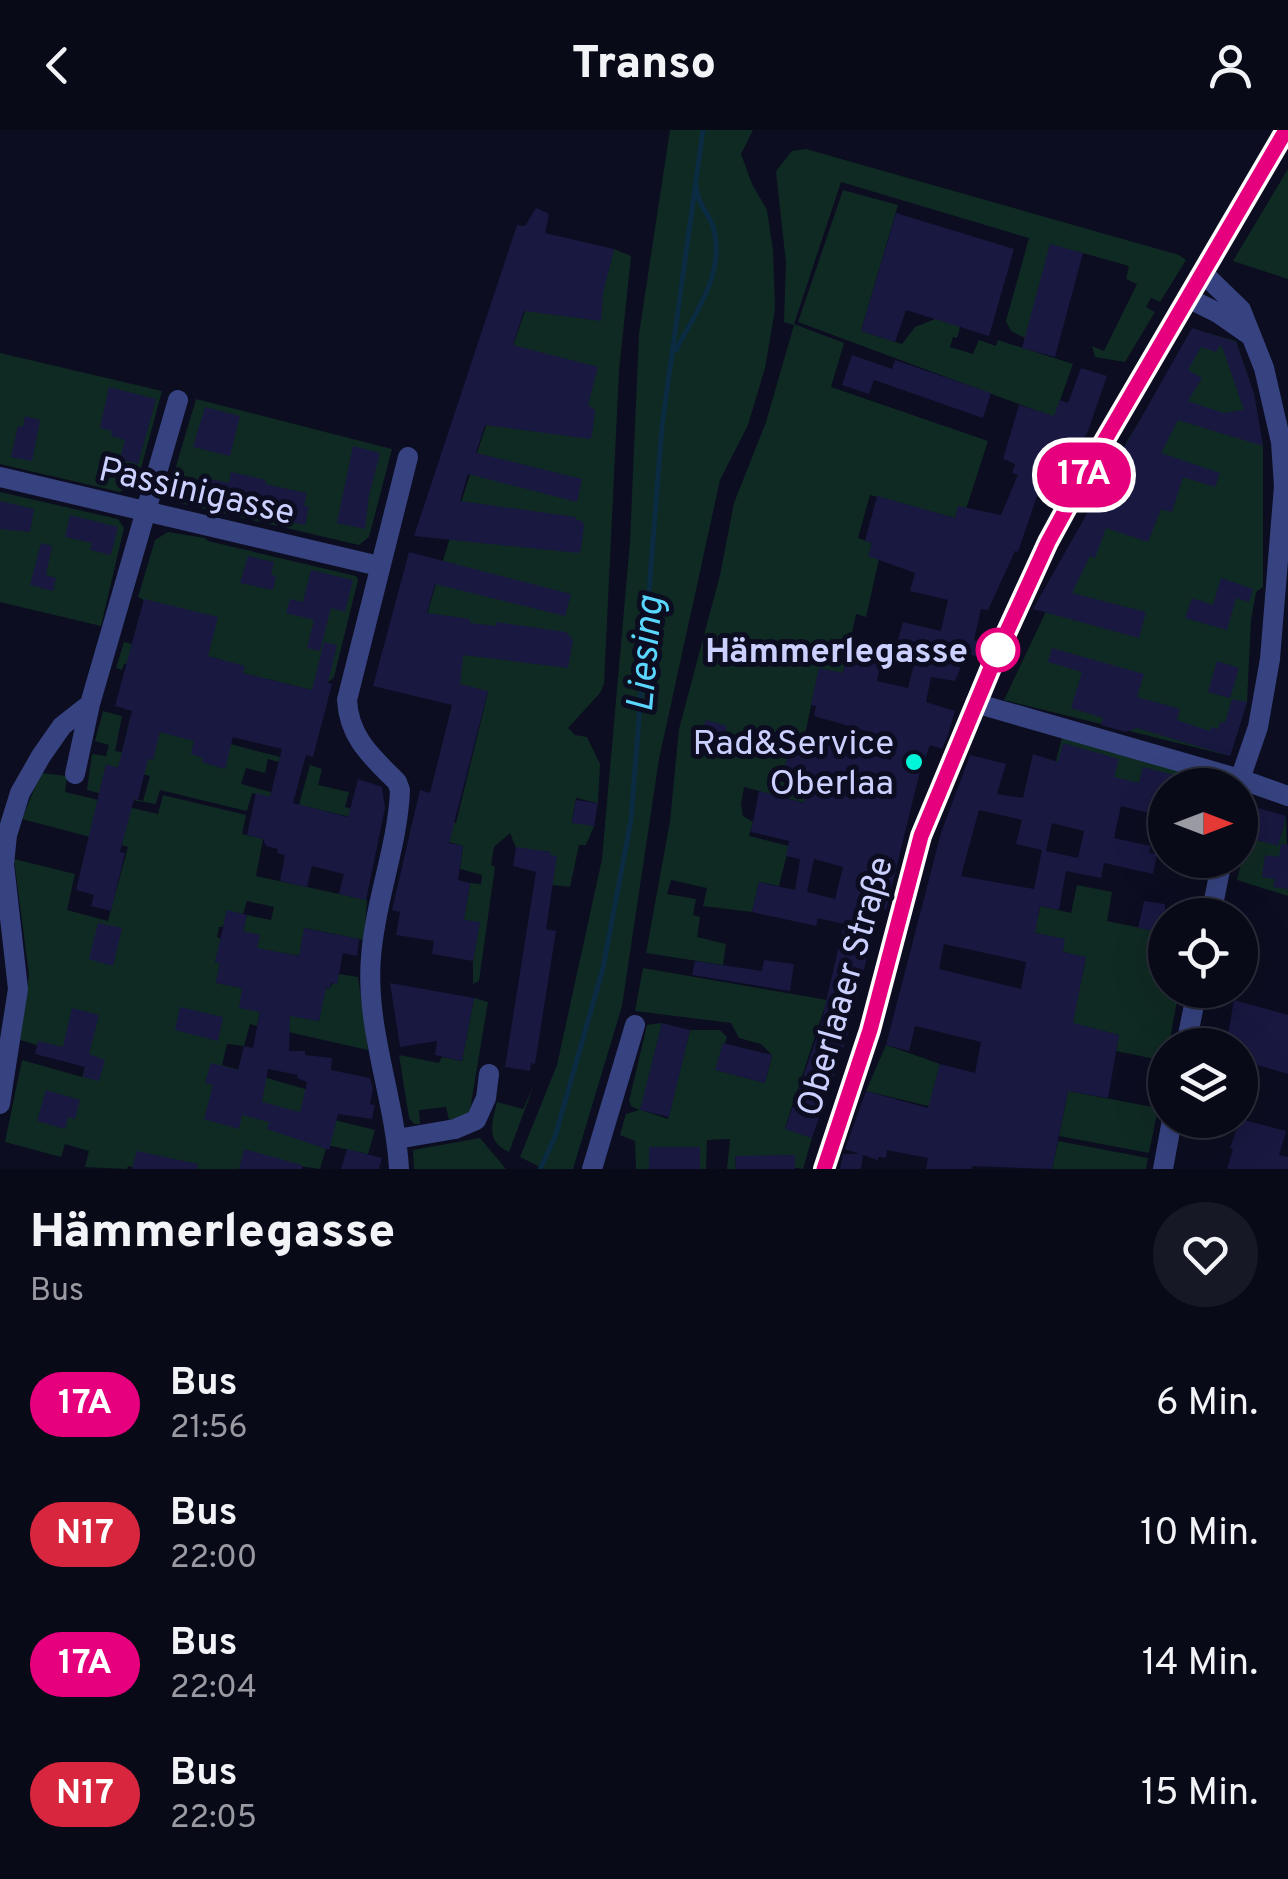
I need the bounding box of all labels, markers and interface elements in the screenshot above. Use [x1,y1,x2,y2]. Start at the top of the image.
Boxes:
text: Transo [572,37,716,94]
icon: back [30,38,85,93]
icon: person [1203,38,1258,93]
line badge: 17A [1026,442,1142,508]
street label: Passinigasse [94,449,299,537]
text: 17A [1057,453,1111,497]
water label: Liesing [618,594,677,715]
marker: Hämmerlegasse [977,629,1019,671]
place label: Hämmerlegasse [705,631,968,675]
place label: Rad&Service Oberlaa [692,723,894,807]
marker: Rad&Service Oberlaa [903,751,925,773]
north arrow [1148,768,1258,878]
map controls [1148,768,1258,1138]
street label: Oberlaaer Straße [789,852,905,1122]
button: locate [1148,898,1258,1008]
button: layers [1148,1028,1258,1138]
button: heart [1153,1202,1258,1307]
text: Hämmerlegasse [30,1204,395,1264]
text: Bus [30,1272,84,1312]
text: Bus [170,1360,237,1409]
text: 6 Min. [1156,1380,1258,1429]
text: 17A [58,1382,112,1426]
text: 21:56 [170,1409,248,1449]
text: Bus [170,1490,237,1539]
text: 10 Min. [1140,1510,1258,1559]
text: N17 [56,1512,114,1556]
text: 22:00 [170,1539,257,1579]
text: Bus [170,1620,237,1669]
text: 14 Min. [1142,1640,1258,1689]
text: 17A [58,1642,112,1686]
text: 22:04 [170,1669,257,1709]
text: Bus [170,1750,237,1799]
text: 15 Min. [1141,1770,1258,1819]
text: N17 [56,1772,114,1816]
text: 22:05 [170,1799,257,1839]

